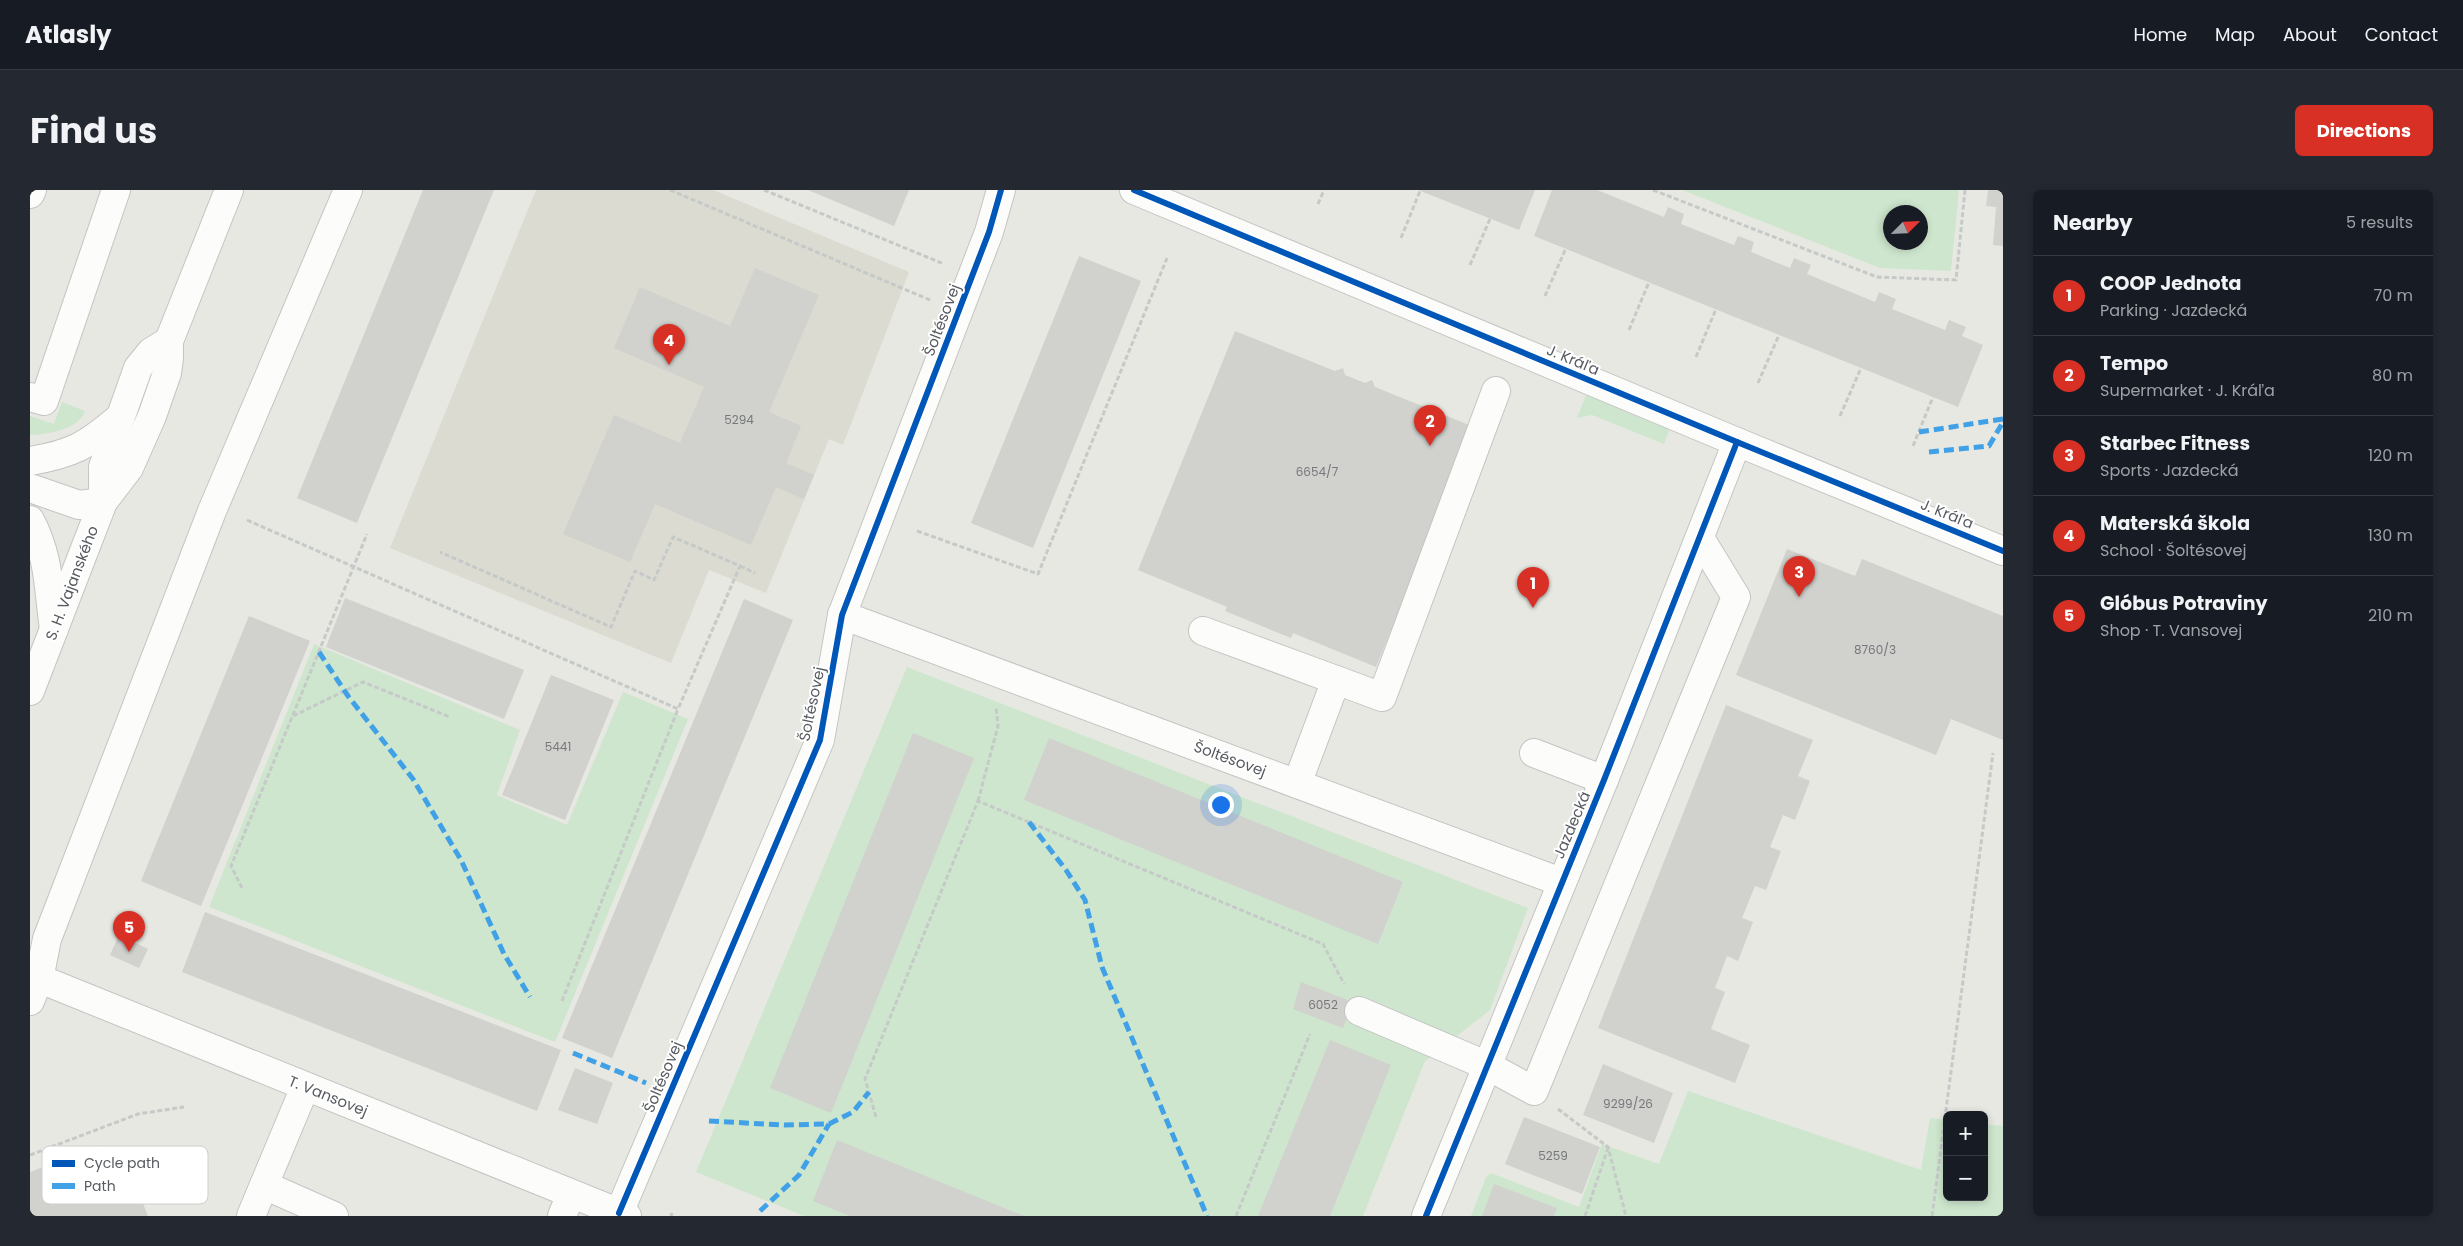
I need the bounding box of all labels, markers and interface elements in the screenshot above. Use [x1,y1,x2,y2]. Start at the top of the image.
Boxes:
text: Atlasly [25,18,111,51]
text: Home [2133,22,2187,47]
text: Map [2215,22,2255,47]
text: About [2283,22,2337,47]
text: Contact [2365,22,2438,47]
button: Directions [2295,105,2433,156]
text: Find us [30,106,157,155]
north arrow [1883,205,1928,250]
text: Nearby [2053,208,2133,237]
text: 5 results [2346,211,2413,234]
text: COOP Jednota [2100,270,2241,297]
street label: Šoltésovej [918,281,965,359]
text: 1 [2066,284,2072,307]
text: 70 m [2373,284,2413,307]
text: Parking · Jazdecká [2100,299,2247,322]
pin: 4 [653,324,685,365]
street label: J. Kráľa [1544,339,1603,380]
text: Tempo [2100,350,2168,377]
text: 2 [2064,364,2074,387]
text: 80 m [2372,364,2413,387]
text: Supermarket · J. Kráľa [2100,379,2275,402]
pin: 2 [1414,405,1446,446]
house number: 5294 [724,411,754,428]
text: Starbec Fitness [2100,430,2250,457]
text: 3 [2064,444,2074,467]
text: 120 m [2368,444,2413,467]
text: Sports · Jazdecká [2100,459,2239,482]
house number: 6654/7 [1296,463,1339,480]
street label: J. Kráľa [1918,493,1977,534]
text: Materská škola [2100,510,2250,537]
street label: S. H. Vajanského [40,522,103,643]
text: 4 [2064,524,2074,547]
text: 130 m [2368,524,2413,547]
text: School · Šoltésovej [2100,539,2246,562]
pin: 3 [1783,556,1815,597]
pin: 1 [1517,567,1549,608]
text: Glóbus Potraviny [2100,590,2268,617]
text: 5 [2064,604,2074,627]
text: 210 m [2368,604,2413,627]
text: Shop · T. Vansovej [2100,619,2242,642]
house number: 8760/3 [1854,641,1896,658]
street label: Šoltésovej [793,665,830,743]
street label: Šoltésovej [1191,736,1269,781]
house number: 5441 [545,738,571,755]
street label: Jazdecká [1548,788,1595,862]
your location [1208,792,1234,818]
pin: 5 [113,911,145,952]
house number: 6052 [1308,996,1338,1013]
street label: Šoltésovej [638,1038,687,1116]
street label: T. Vansovej [285,1070,371,1121]
house number: 9299/26 [1603,1095,1653,1112]
map controls [1943,1111,1988,1201]
button: + [1943,1111,1988,1156]
legend [42,1146,208,1204]
house number: 5259 [1538,1147,1568,1164]
text: Cycle path [84,1153,160,1173]
button: − [1943,1156,1988,1201]
text: Path [84,1176,116,1196]

